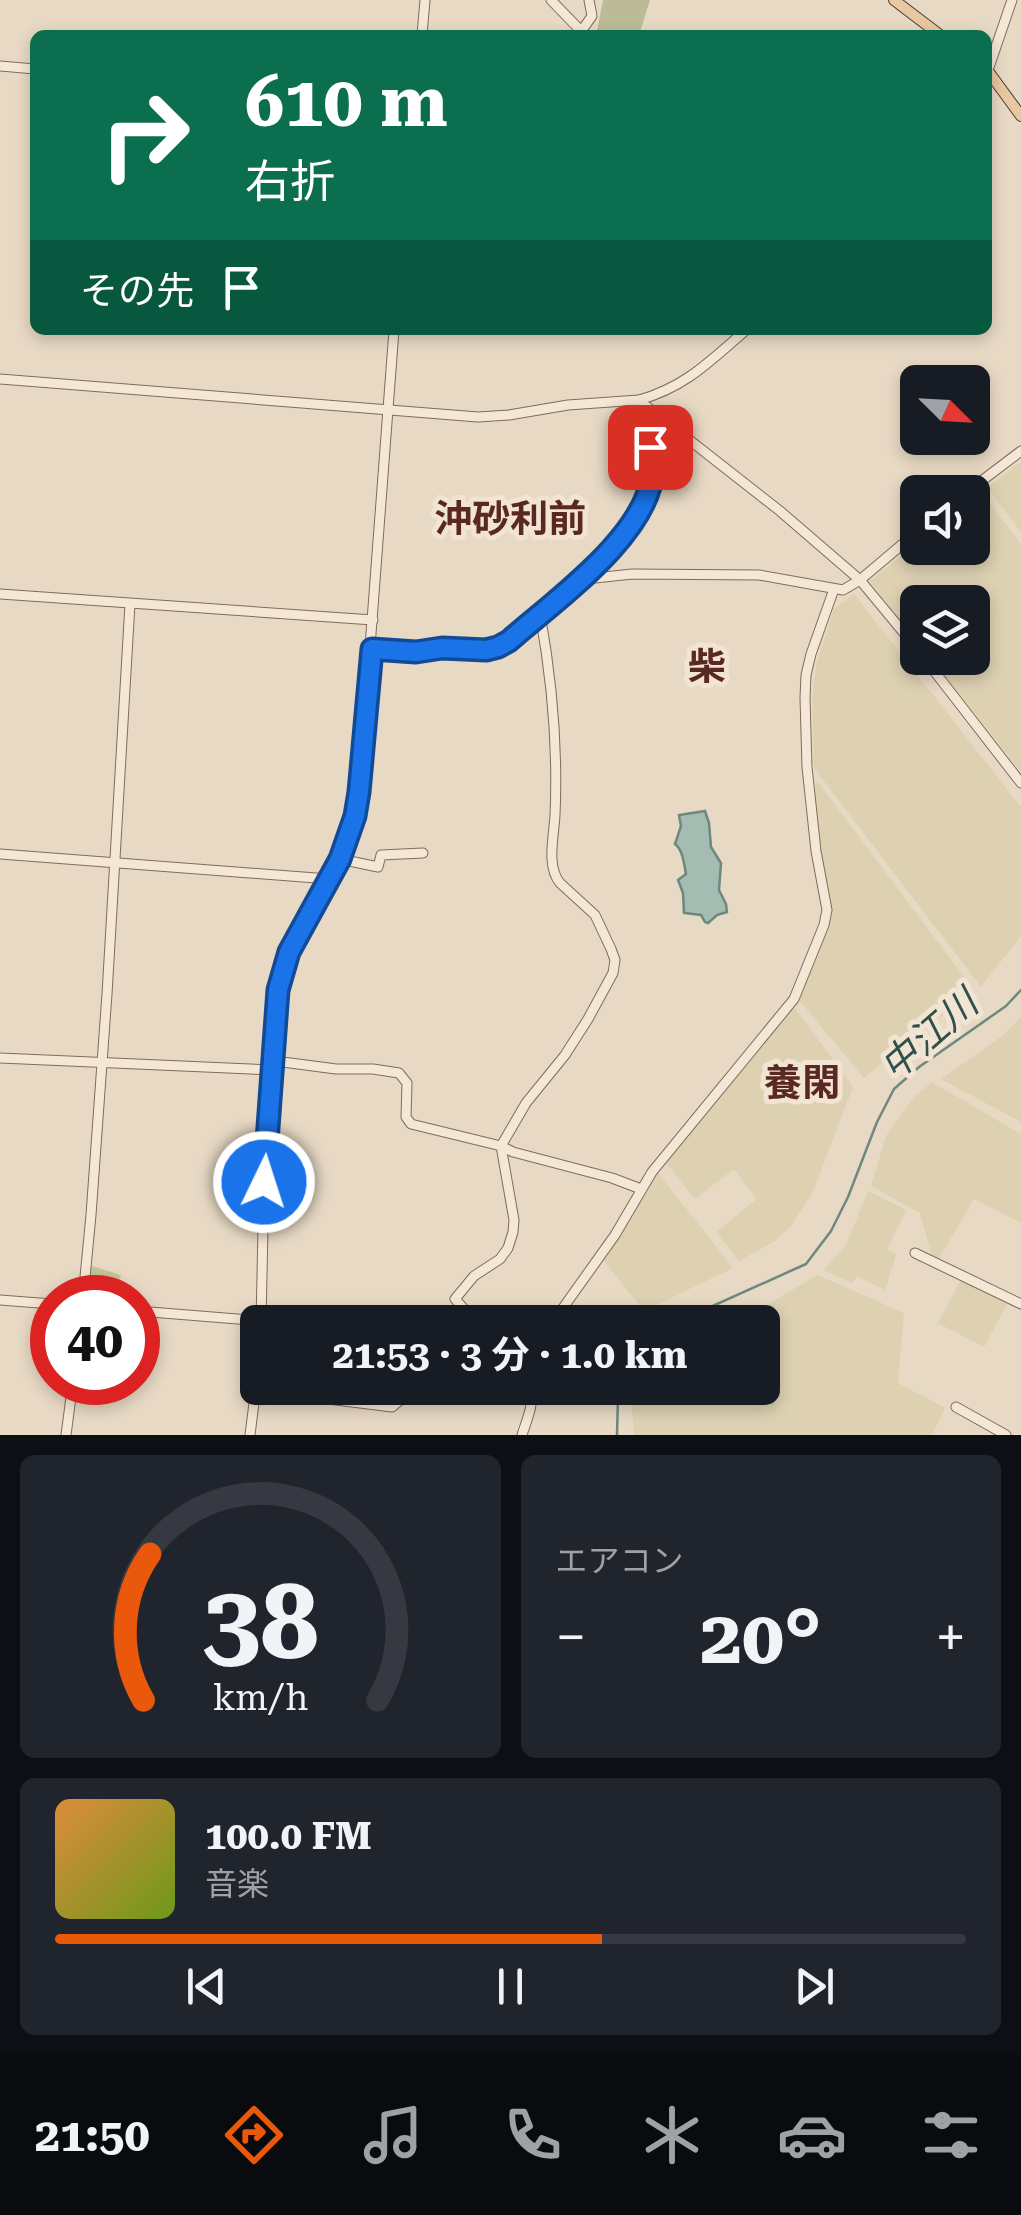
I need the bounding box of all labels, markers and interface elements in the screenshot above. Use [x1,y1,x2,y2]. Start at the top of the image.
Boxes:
text: 610 m [245,61,448,143]
icon: right [80,70,210,200]
text: 右折 [245,155,335,208]
icon: arrive [214,260,269,315]
text: その先 [80,269,194,313]
north arrow [900,365,990,455]
map controls [900,365,990,675]
pin [608,405,693,490]
icon: arrive [623,420,678,475]
button: sound [900,475,990,565]
district label: 沖砂利前 [434,497,586,541]
button: layers [900,585,990,675]
district label: 柴 [688,645,726,689]
water label: 中江川 [872,978,989,1089]
district label: 養閑 [764,1061,840,1105]
position arrow [212,1130,316,1234]
speed limit sign: 40 [30,1275,160,1405]
text: 21:53 · 3 分 · 1.0 km [332,1333,688,1377]
text: エアコン [556,1542,684,1580]
text: 38 [202,1562,318,1683]
text: 20° [700,1593,821,1681]
text: − [556,1605,586,1669]
text: + [935,1605,966,1669]
text: km/h [212,1677,308,1719]
text: 100.0 FM [205,1814,372,1858]
text: 音楽 [205,1865,269,1903]
icon: previous [179,1959,234,2014]
icon: pause [483,1959,538,2014]
icon: next [787,1959,842,2014]
icon: directions [219,2100,289,2170]
icon: music [358,2100,428,2170]
icon: phone [498,2100,568,2170]
icon: climate [637,2100,707,2170]
icon: car [777,2100,847,2170]
icon: filters [916,2100,986,2170]
text: 21:50 [35,2109,150,2162]

